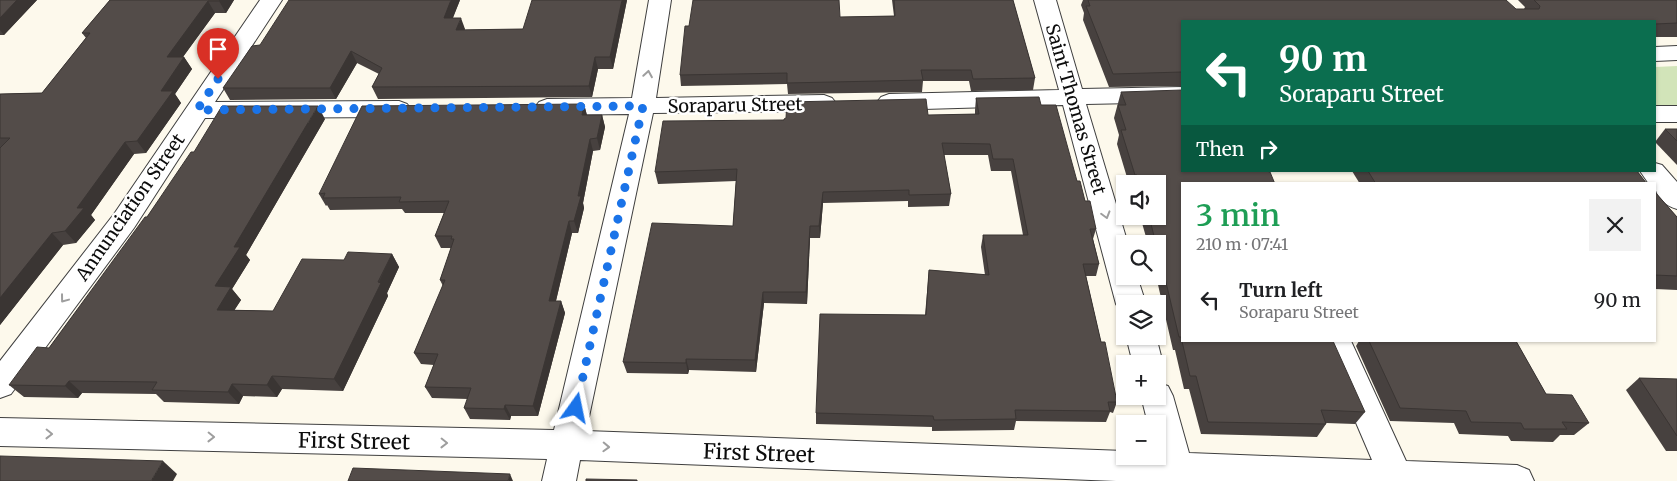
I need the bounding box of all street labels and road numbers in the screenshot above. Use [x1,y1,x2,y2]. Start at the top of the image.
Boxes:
street label: Saint Thomas Street [1041,21,1111,197]
street label: Soraparu Street [667,92,803,118]
street label: Annunciation Street [70,129,190,286]
street label: First Street [298,427,410,455]
street label: First Street [703,438,815,468]

